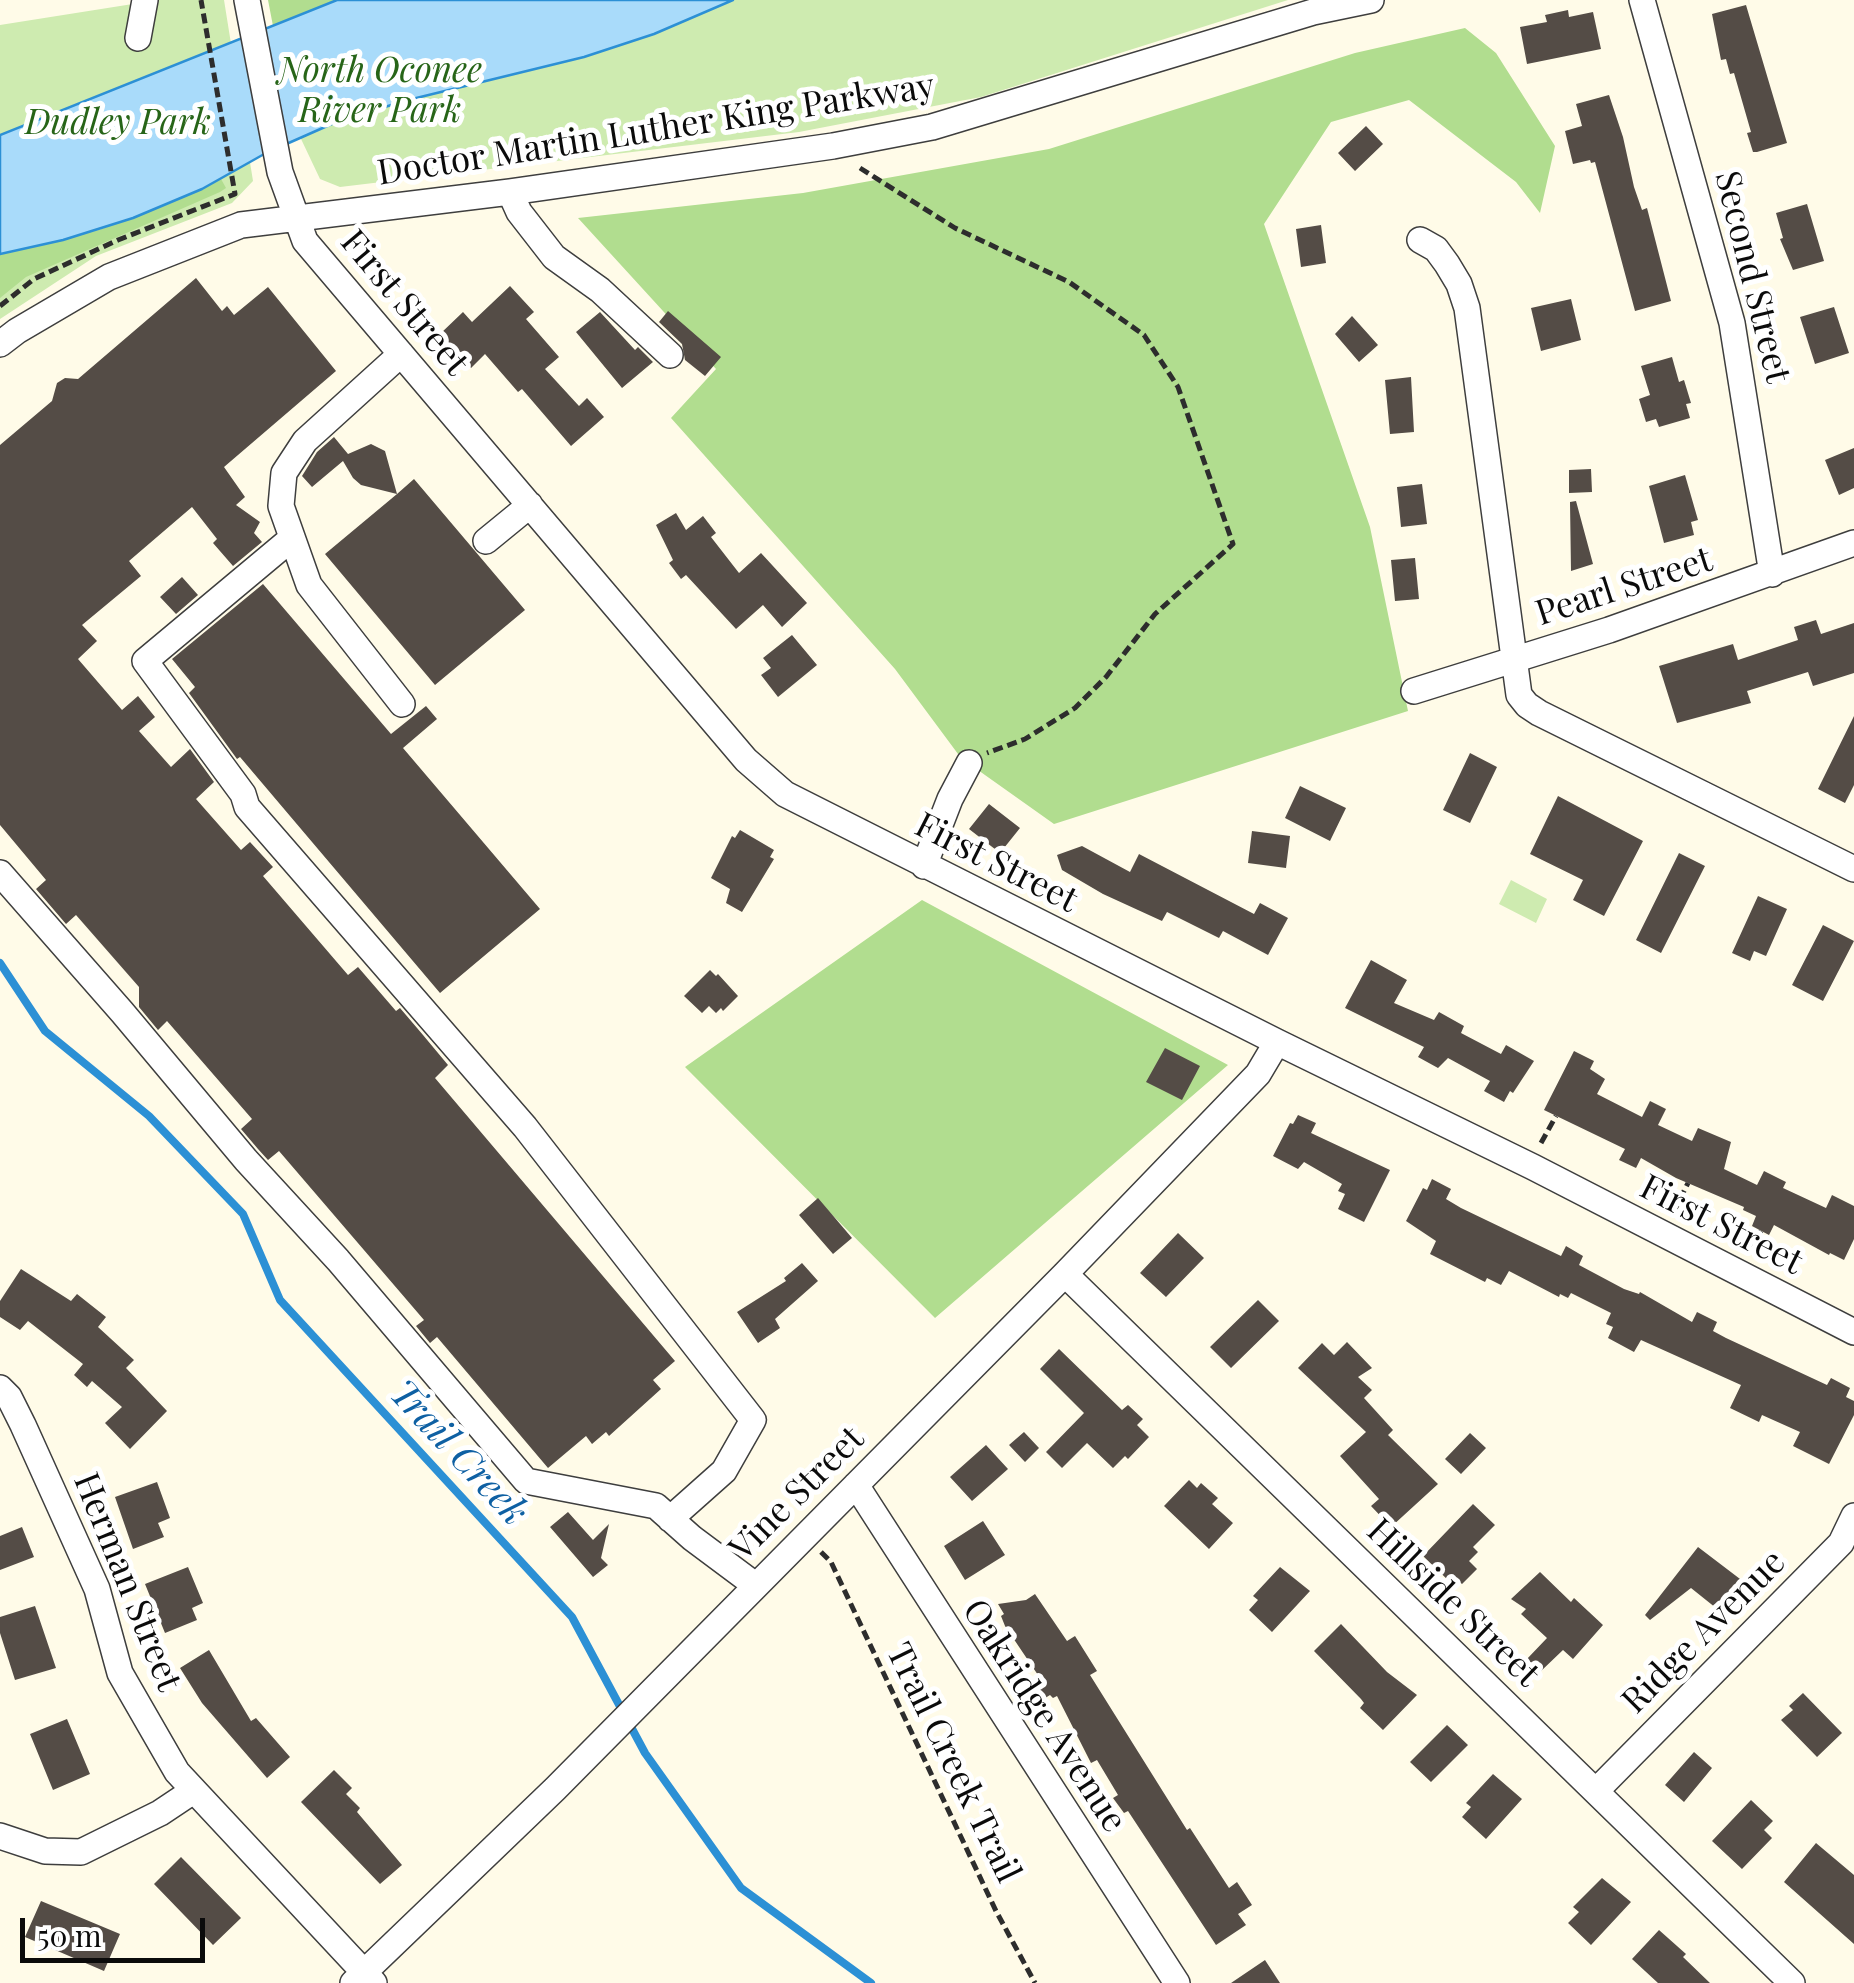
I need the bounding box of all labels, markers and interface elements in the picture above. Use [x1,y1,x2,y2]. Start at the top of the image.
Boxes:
park label: North Oconee River Park [278,50,482,132]
street label: Doctor Martin Luther King Parkway [375,65,937,195]
park label: Dudley Park [25,102,211,144]
street label: Second Street [1705,167,1799,387]
street label: First Street [331,222,477,384]
street label: Pearl Street [1531,539,1717,635]
street label: First Street [908,804,1084,922]
street label: First Street [1633,1166,1809,1284]
water label: Trail Creek [379,1371,537,1535]
street label: Vine Street [721,1418,873,1570]
street label: Herman Street [64,1467,190,1697]
street label: Hillside Street [1358,1510,1548,1696]
street label: Ridge Avenue [1614,1542,1794,1722]
street label: Oakridge Avenue [953,1592,1135,1840]
street label: Trail Creek Trail [877,1636,1029,1890]
scale bar [25,1898,210,1960]
text: 50 m [37,1915,102,1955]

